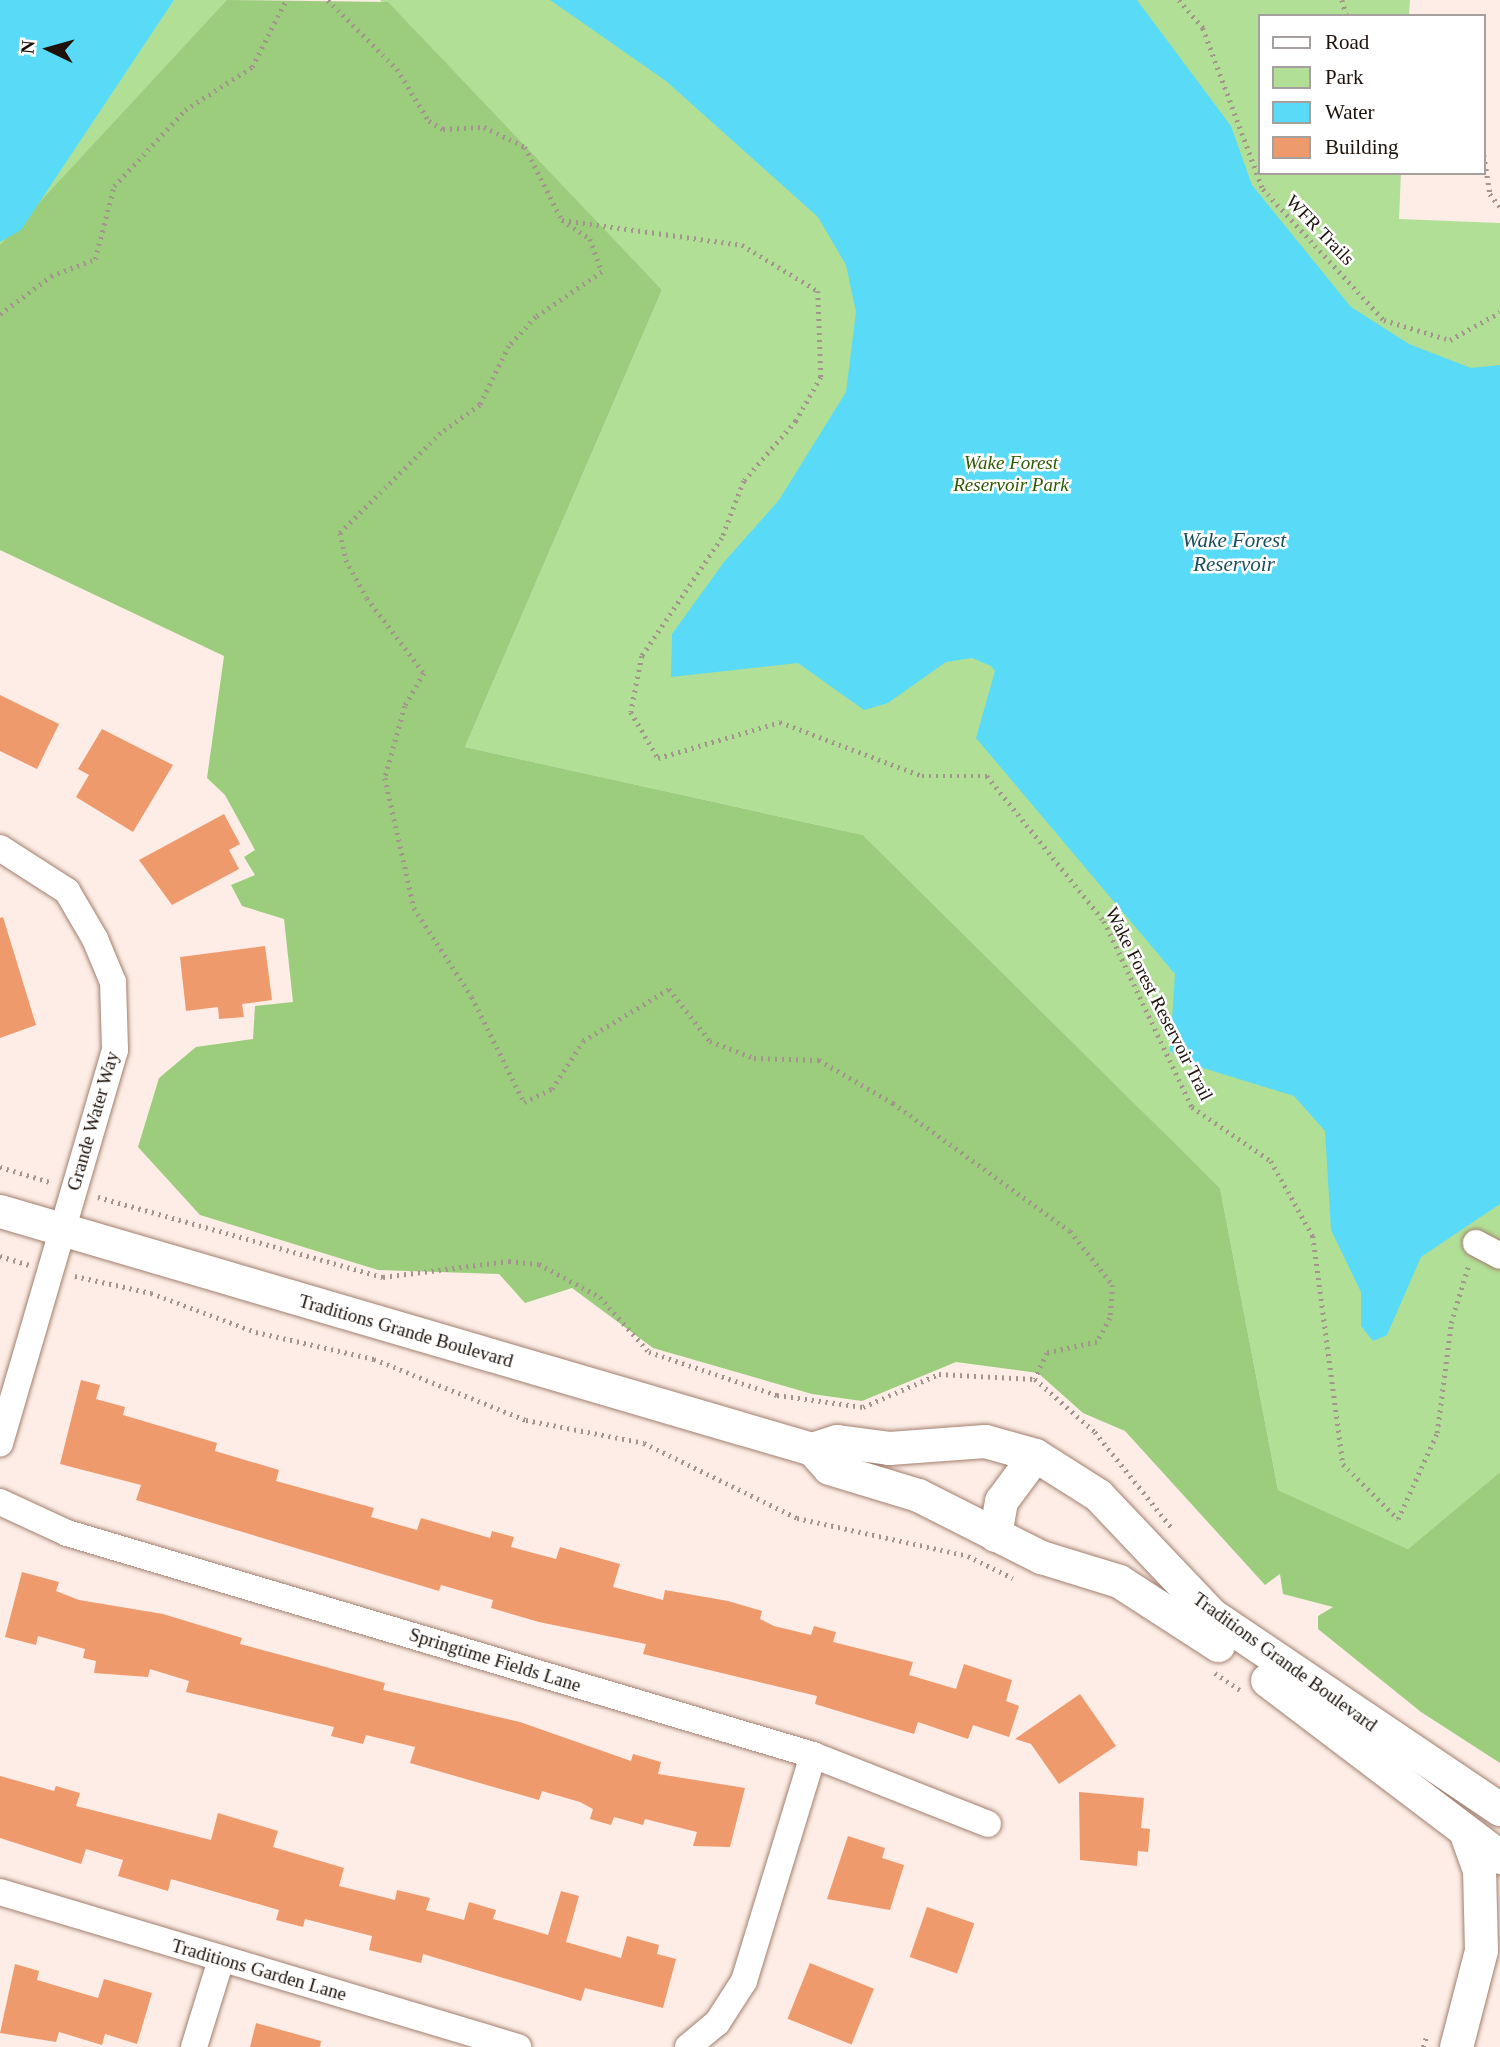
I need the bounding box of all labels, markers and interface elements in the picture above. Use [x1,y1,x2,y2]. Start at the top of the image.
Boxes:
north arrow [14,14,84,84]
legend [1258,14,1486,175]
text: Road [1325,30,1369,54]
text: N [17,39,39,55]
text: Park [1325,65,1364,89]
text: Water [1325,100,1375,124]
text: Building [1325,135,1399,159]
street label: WFR Trails [1281,190,1359,270]
park label: Wake Forest Reservoir Park [953,452,1069,496]
water label: Wake Forest Reservoir [1182,527,1286,577]
street label: Wake Forest Reservoir Trail [1100,903,1218,1105]
street label: Grande Water Way [62,1048,124,1194]
street label: Traditions Grande Boulevard [296,1289,516,1373]
street label: Traditions Grande Boulevard [1189,1588,1381,1736]
street label: Springtime Fields Lane [406,1623,584,1697]
street label: Traditions Garden Lane [169,1934,349,2006]

